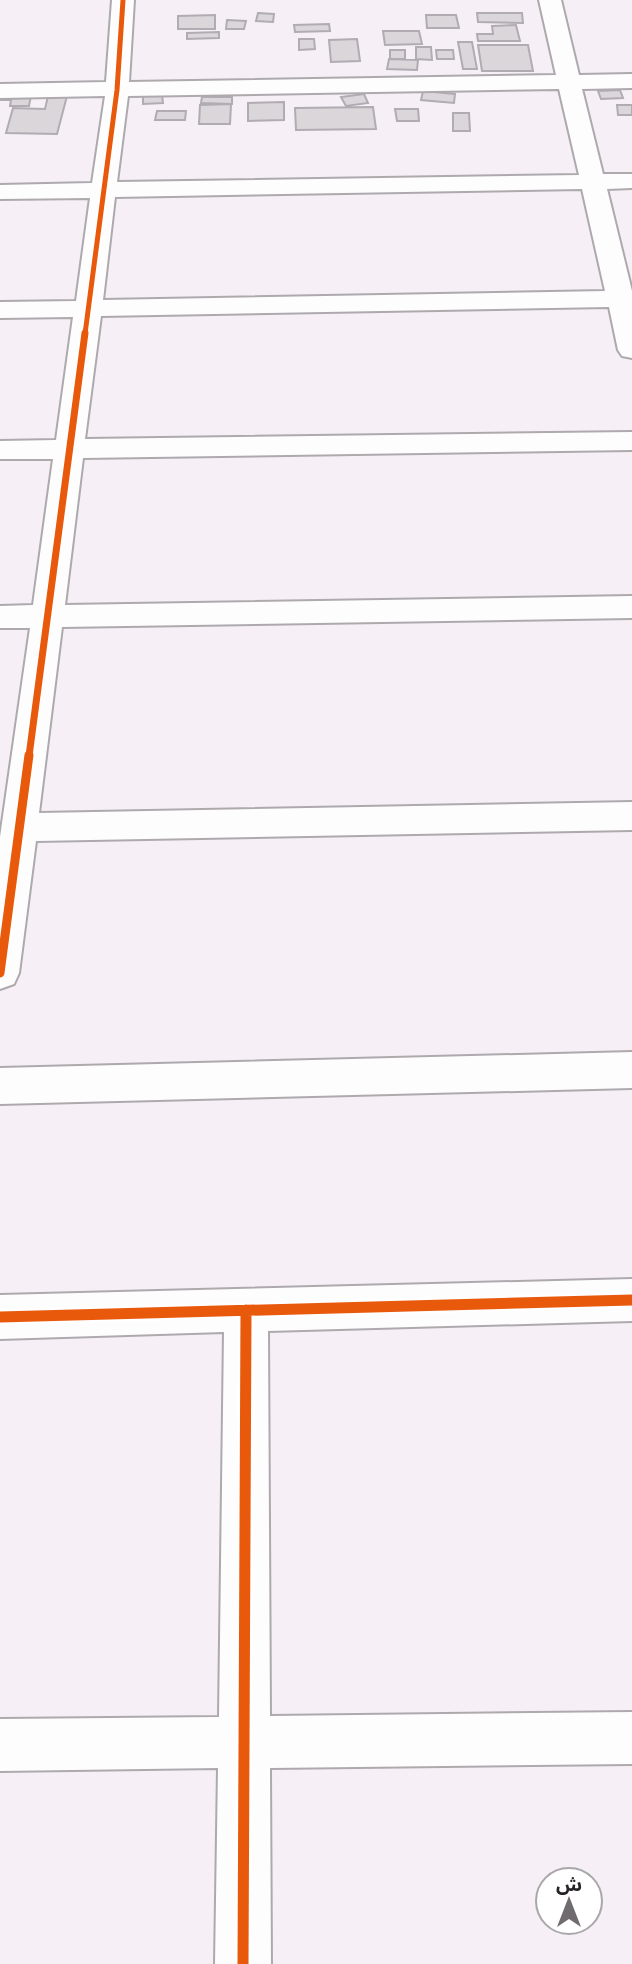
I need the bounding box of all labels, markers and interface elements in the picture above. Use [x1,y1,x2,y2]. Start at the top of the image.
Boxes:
north arrow [534,1866,604,1936]
text: ش [556,1873,582,1895]

